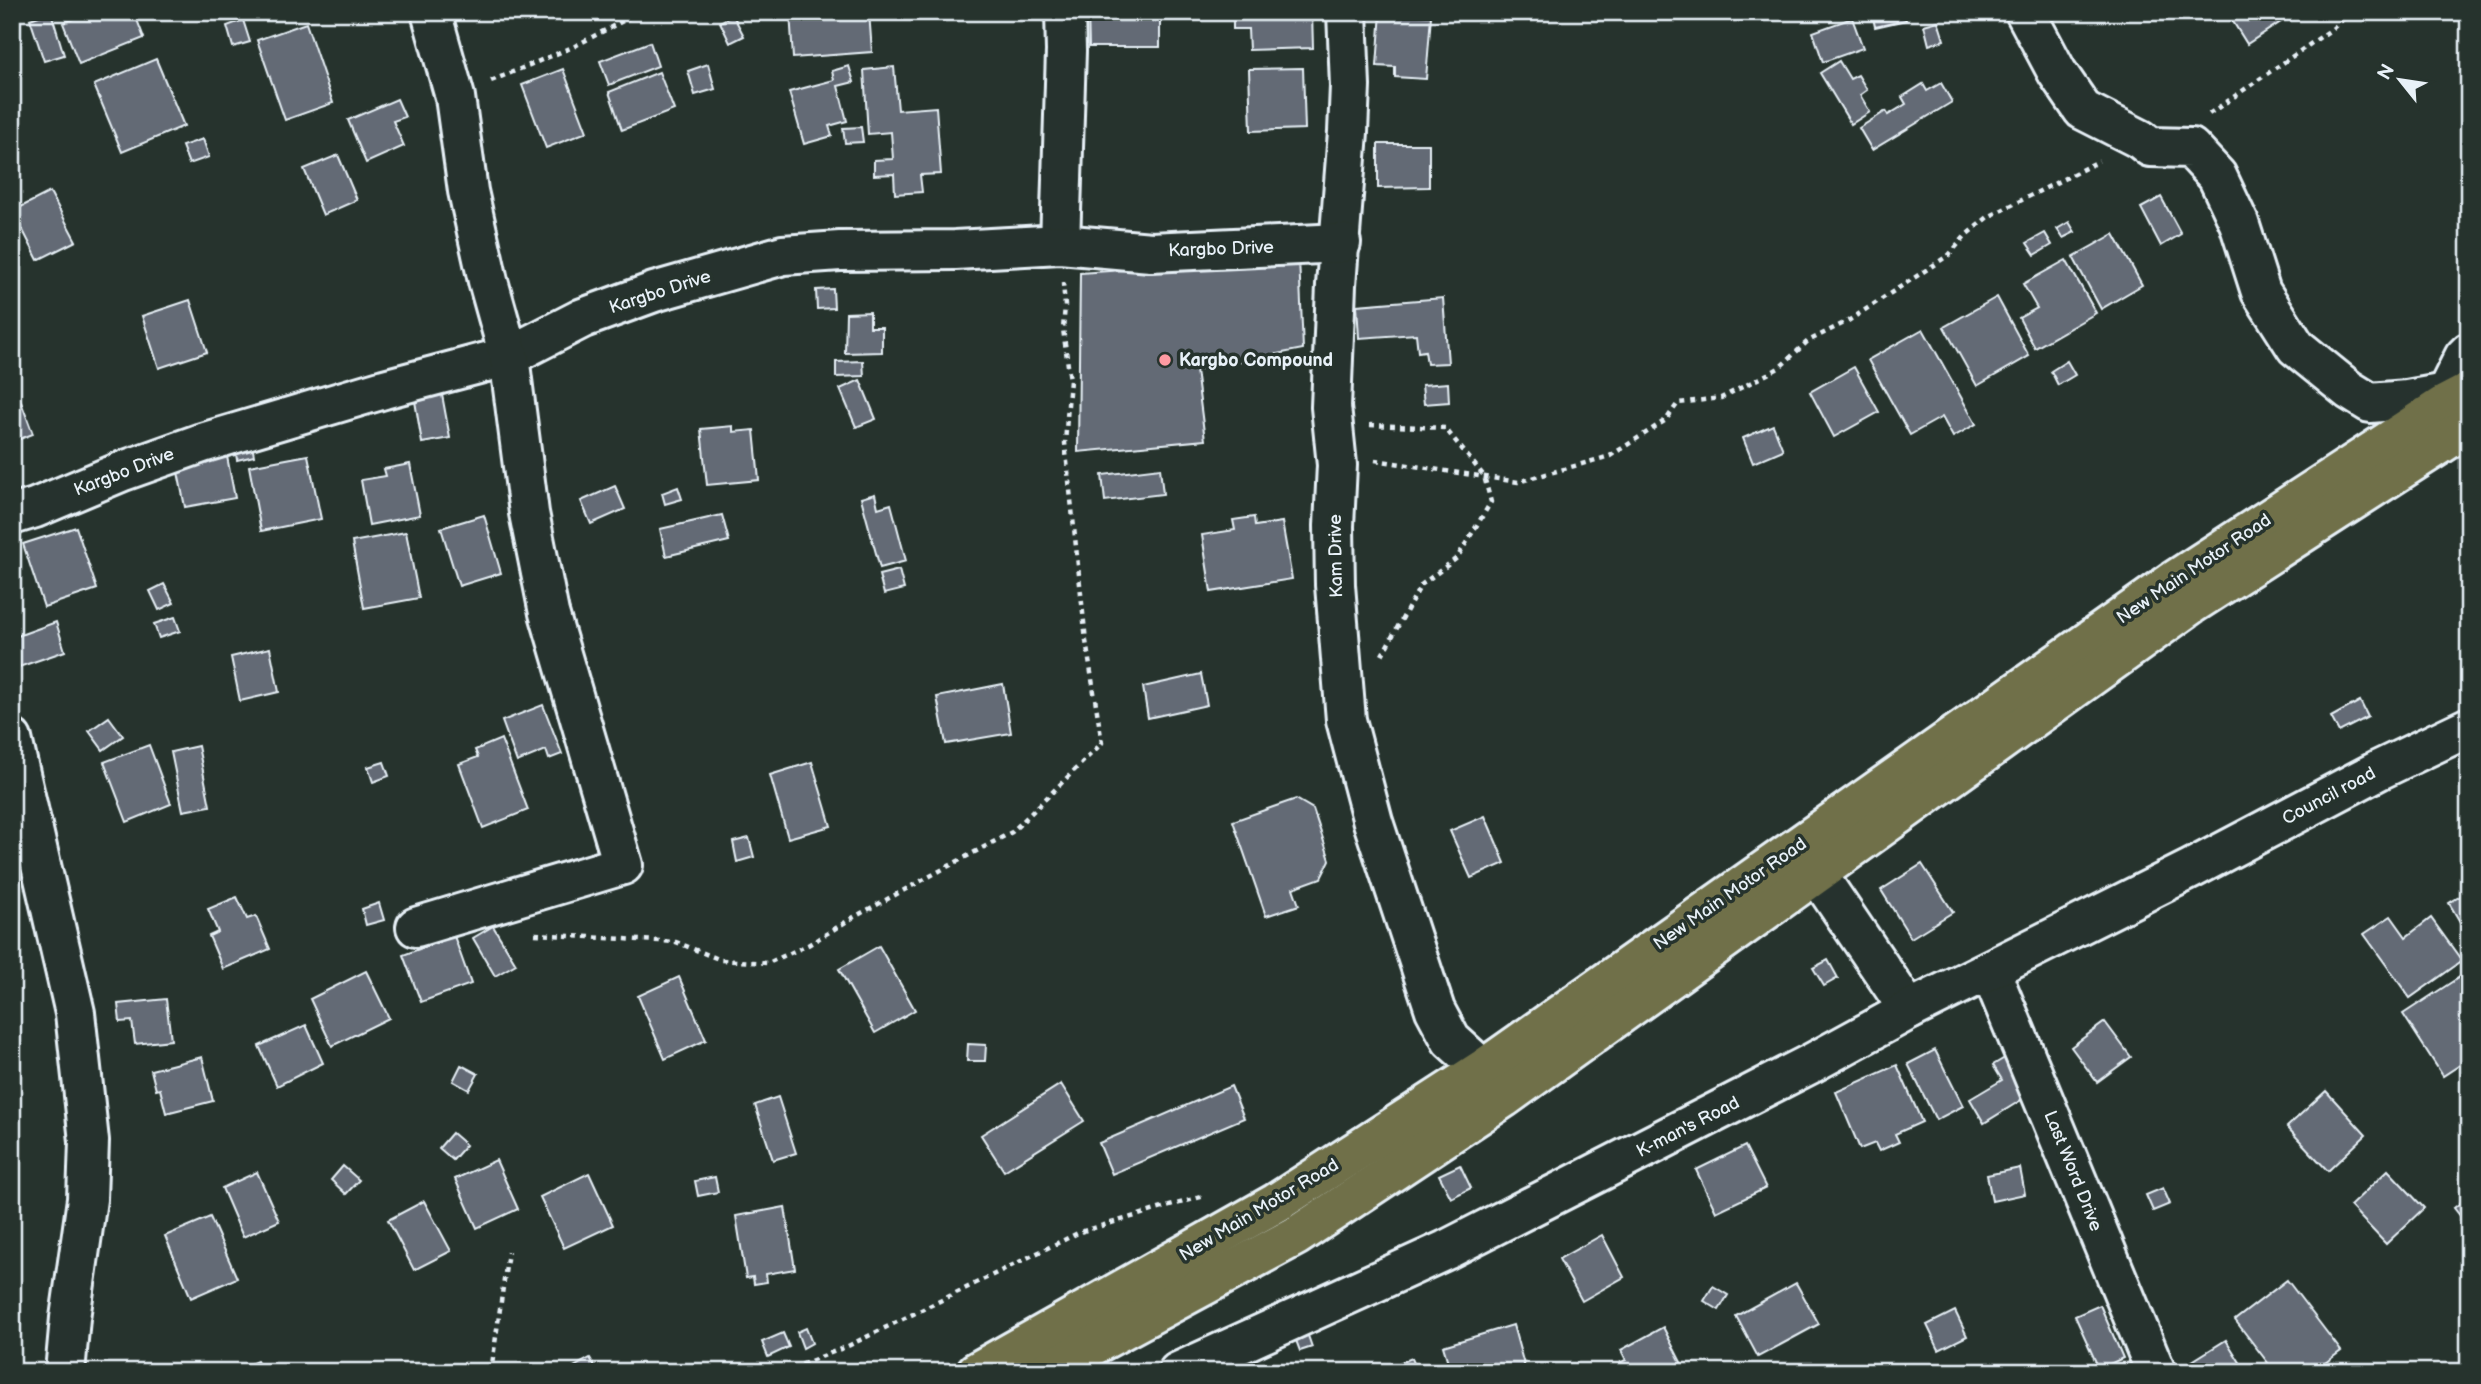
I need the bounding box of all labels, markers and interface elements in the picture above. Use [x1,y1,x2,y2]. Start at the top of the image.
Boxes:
north arrow [2366,46,2436,116]
text: N [2373,60,2400,84]
street label: Kargbo Drive [1168,237,1274,261]
street label: Kargbo Drive [607,266,714,318]
place label: Kargbo Compound [1179,350,1333,371]
marker: Kargbo Compound [1157,352,1173,368]
street label: Kargbo Drive [71,443,177,501]
street label: New Main Motor Road [2113,509,2275,629]
street label: Kam Drive [1325,514,1347,598]
street label: Council road [2279,763,2379,829]
street label: New Main Motor Road [1650,833,1810,955]
street label: K-man's Road [1633,1092,1743,1162]
street label: Last Word Drive [2039,1108,2107,1234]
street label: New Main Motor Road [1176,1154,1342,1266]

